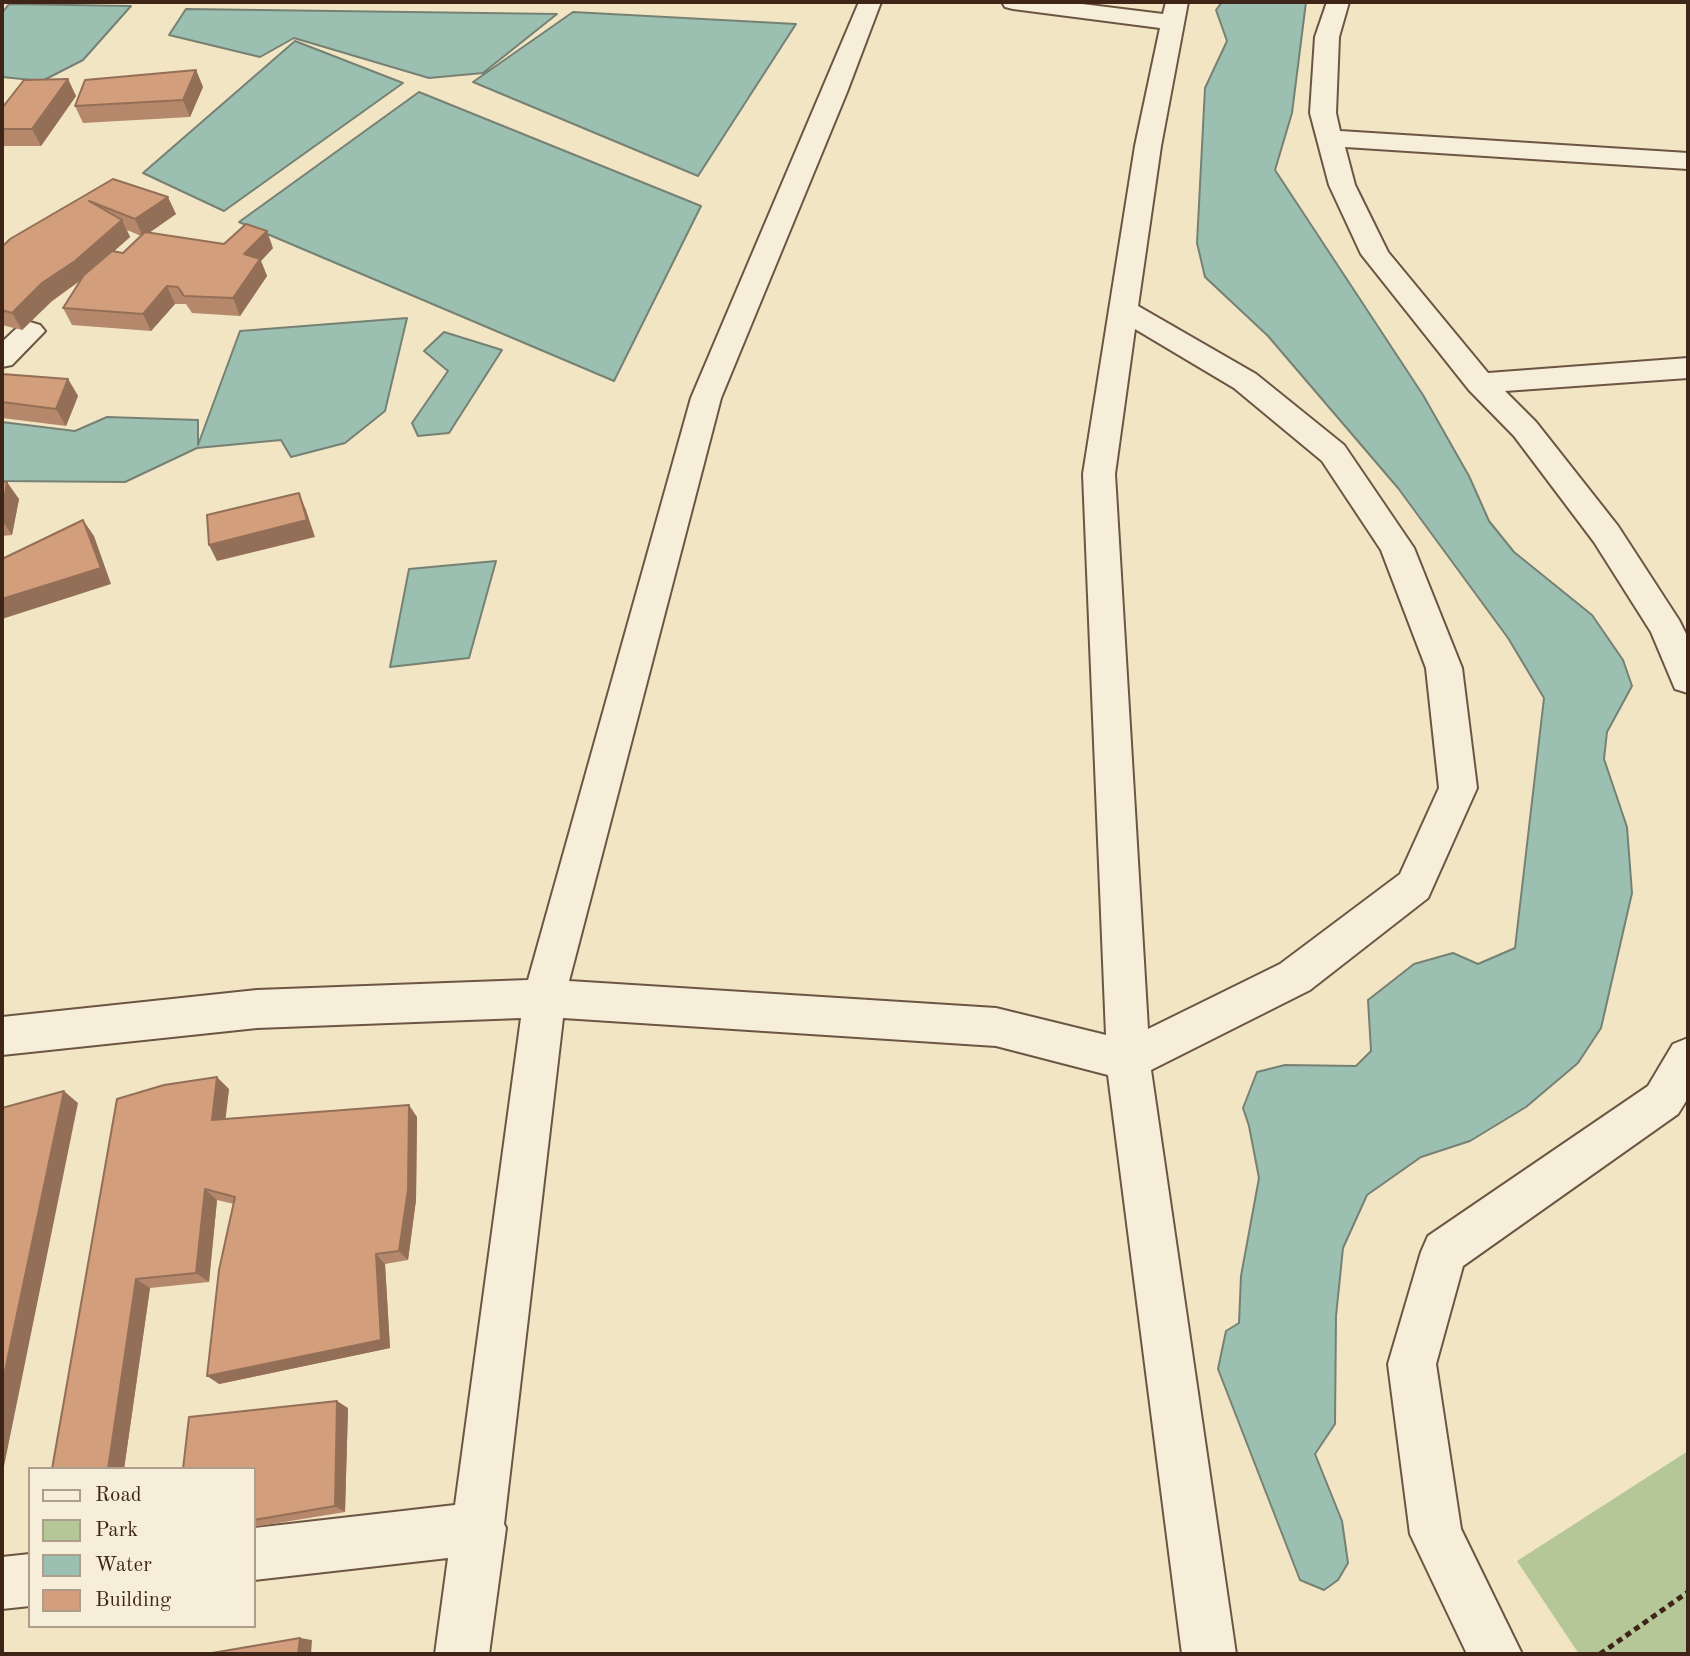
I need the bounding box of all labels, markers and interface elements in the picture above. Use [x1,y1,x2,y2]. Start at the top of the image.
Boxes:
legend [28,1467,256,1628]
text: Road [95,1485,142,1506]
text: Park [95,1520,138,1541]
text: Water [95,1555,152,1576]
text: Building [95,1590,171,1611]

